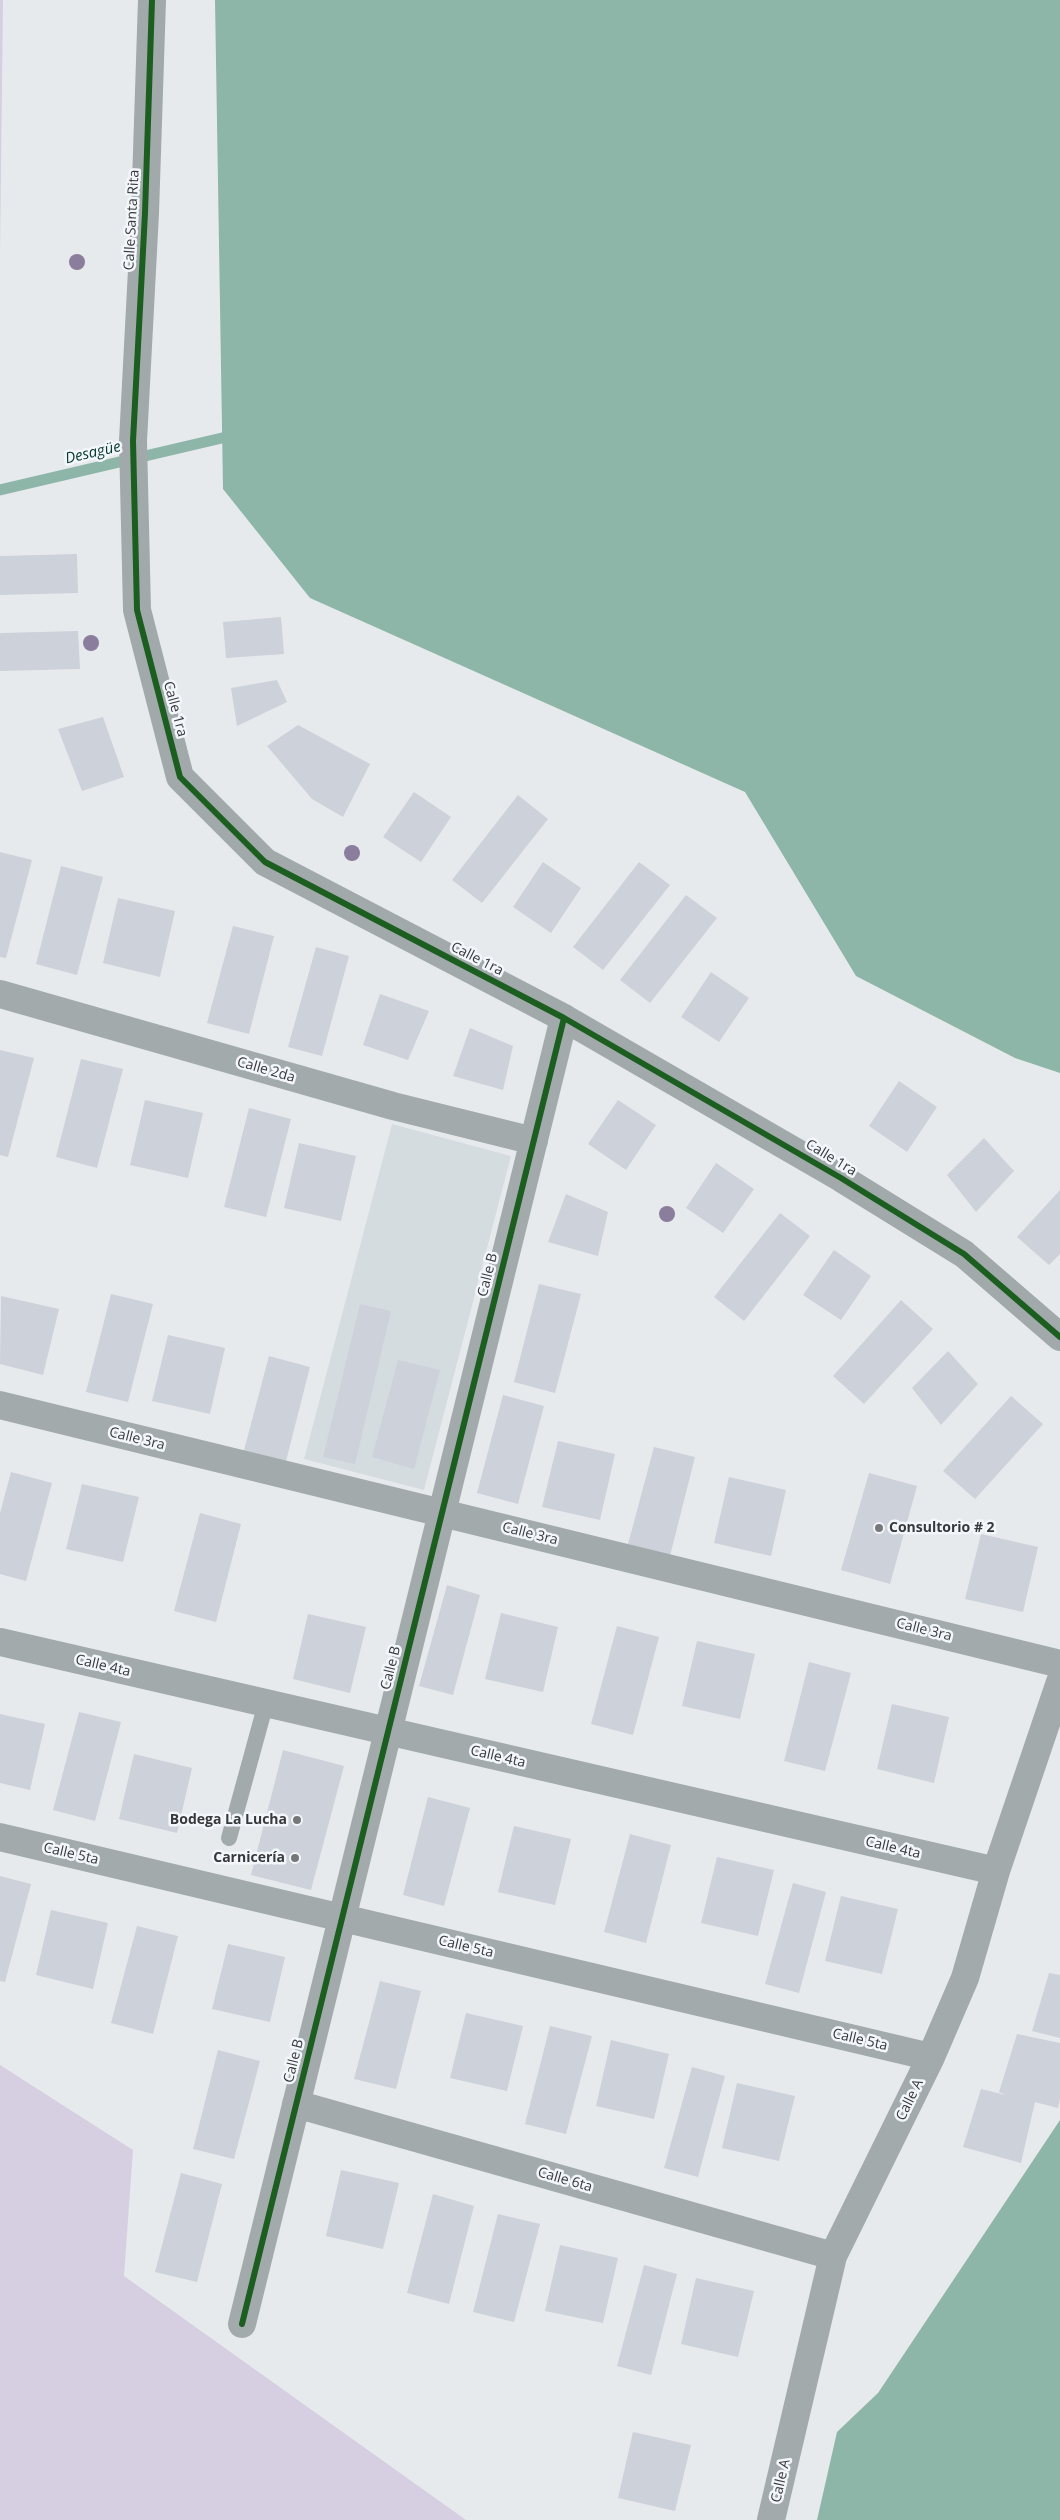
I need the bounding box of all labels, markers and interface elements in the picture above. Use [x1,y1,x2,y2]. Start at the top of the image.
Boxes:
street label: Calle Santa Rita [121,169,143,271]
water label: Desagüe [64,438,122,468]
street label: Calle 1ra [160,679,190,739]
street label: Calle 1ra [448,939,506,979]
street label: Calle 2da [235,1054,297,1086]
street label: Calle 1ra [802,1136,860,1180]
street label: Calle B [475,1252,501,1298]
street label: Calle 3ra [107,1424,167,1454]
street label: Calle 3ra [500,1519,560,1549]
place label: Consultorio # 2 [889,1520,995,1536]
marker: Consultorio # 2 [873,1522,885,1534]
street label: Calle 3ra [894,1615,954,1645]
street label: Calle B [378,1645,404,1691]
street label: Calle 4ta [74,1652,132,1680]
street label: Calle 4ta [469,1743,527,1771]
place label: Bodega La Lucha [170,1812,287,1828]
marker: Bodega La Lucha [291,1814,303,1826]
street label: Calle 4ta [864,1834,922,1862]
street label: Calle 5ta [42,1840,100,1868]
place label: Carnicería [213,1850,285,1866]
marker: Carnicería [289,1852,301,1864]
street label: Calle 5ta [437,1933,495,1961]
street label: Calle 5ta [831,2026,889,2054]
street label: Calle B [281,2038,307,2084]
street label: Calle A [893,2077,927,2123]
street label: Calle 6ta [536,2164,594,2196]
street label: Calle A [768,2458,794,2504]

